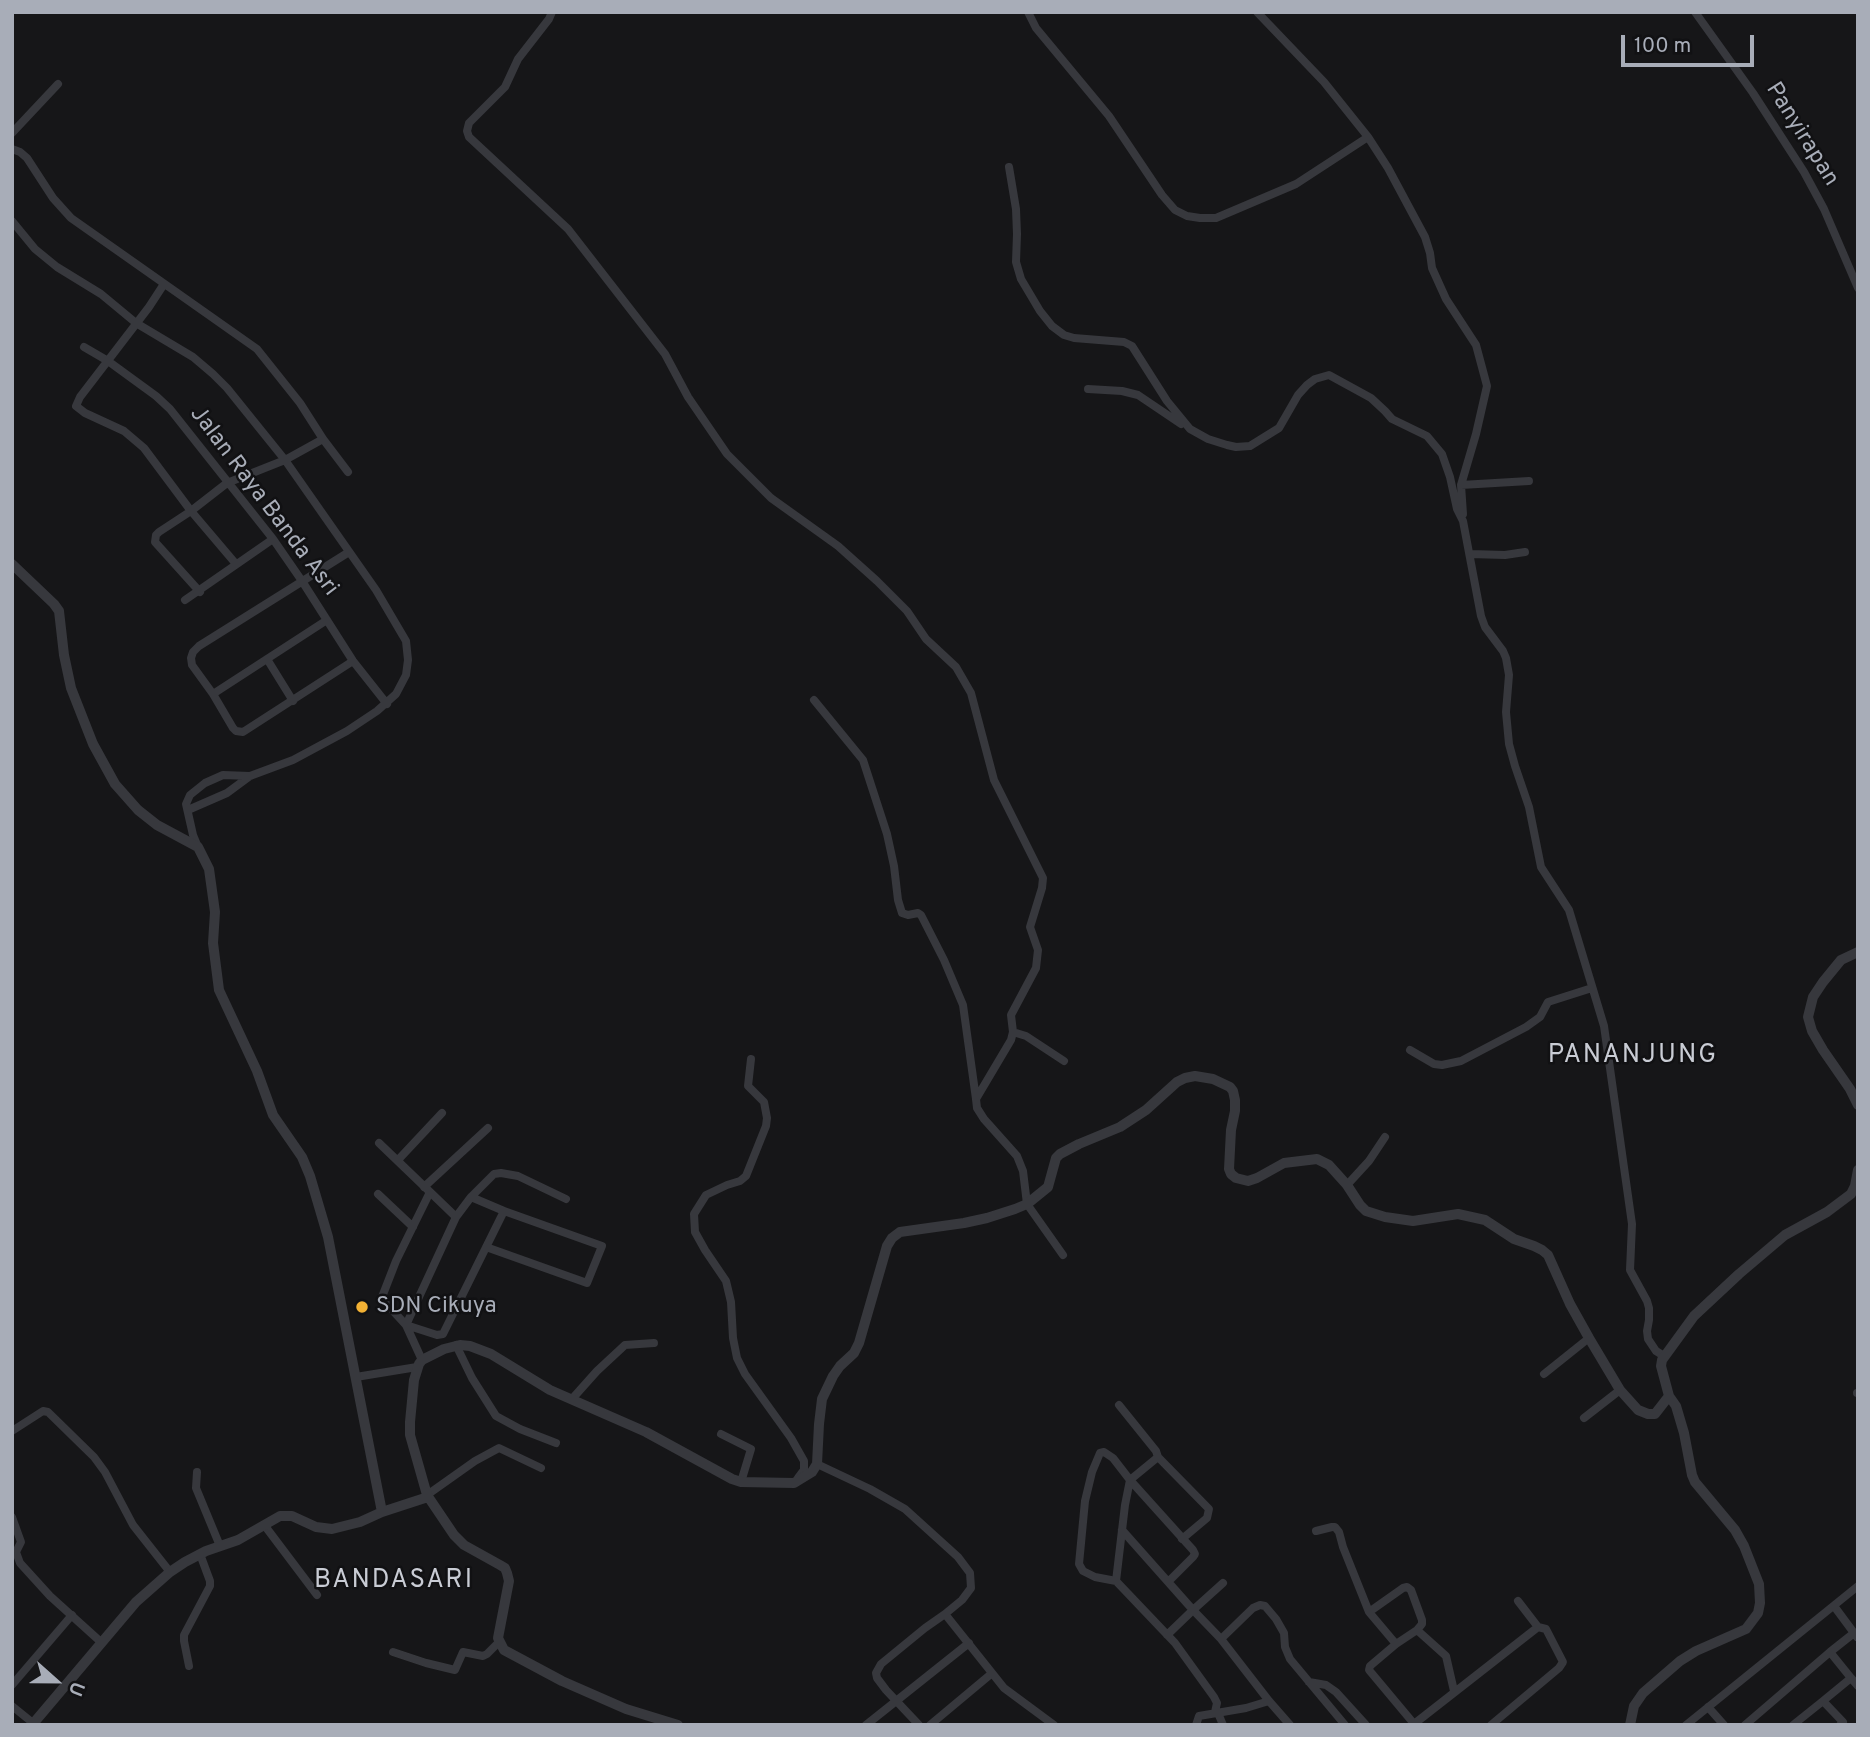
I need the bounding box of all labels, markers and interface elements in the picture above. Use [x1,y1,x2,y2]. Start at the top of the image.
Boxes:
scale bar [1625,21,1758,65]
text: 100 m [1634,33,1691,60]
street label: Panyirapan [1758,78,1844,192]
street label: Jalan Raya Banda Asri [183,402,343,602]
district label: PANANJUNG [1549,1041,1717,1073]
place label: SDN Cikuya [376,1293,497,1321]
marker: SDN Cikuya [354,1299,370,1315]
district label: BANDASARI [315,1566,473,1598]
north arrow [21,1646,91,1716]
text: U [62,1678,89,1699]

